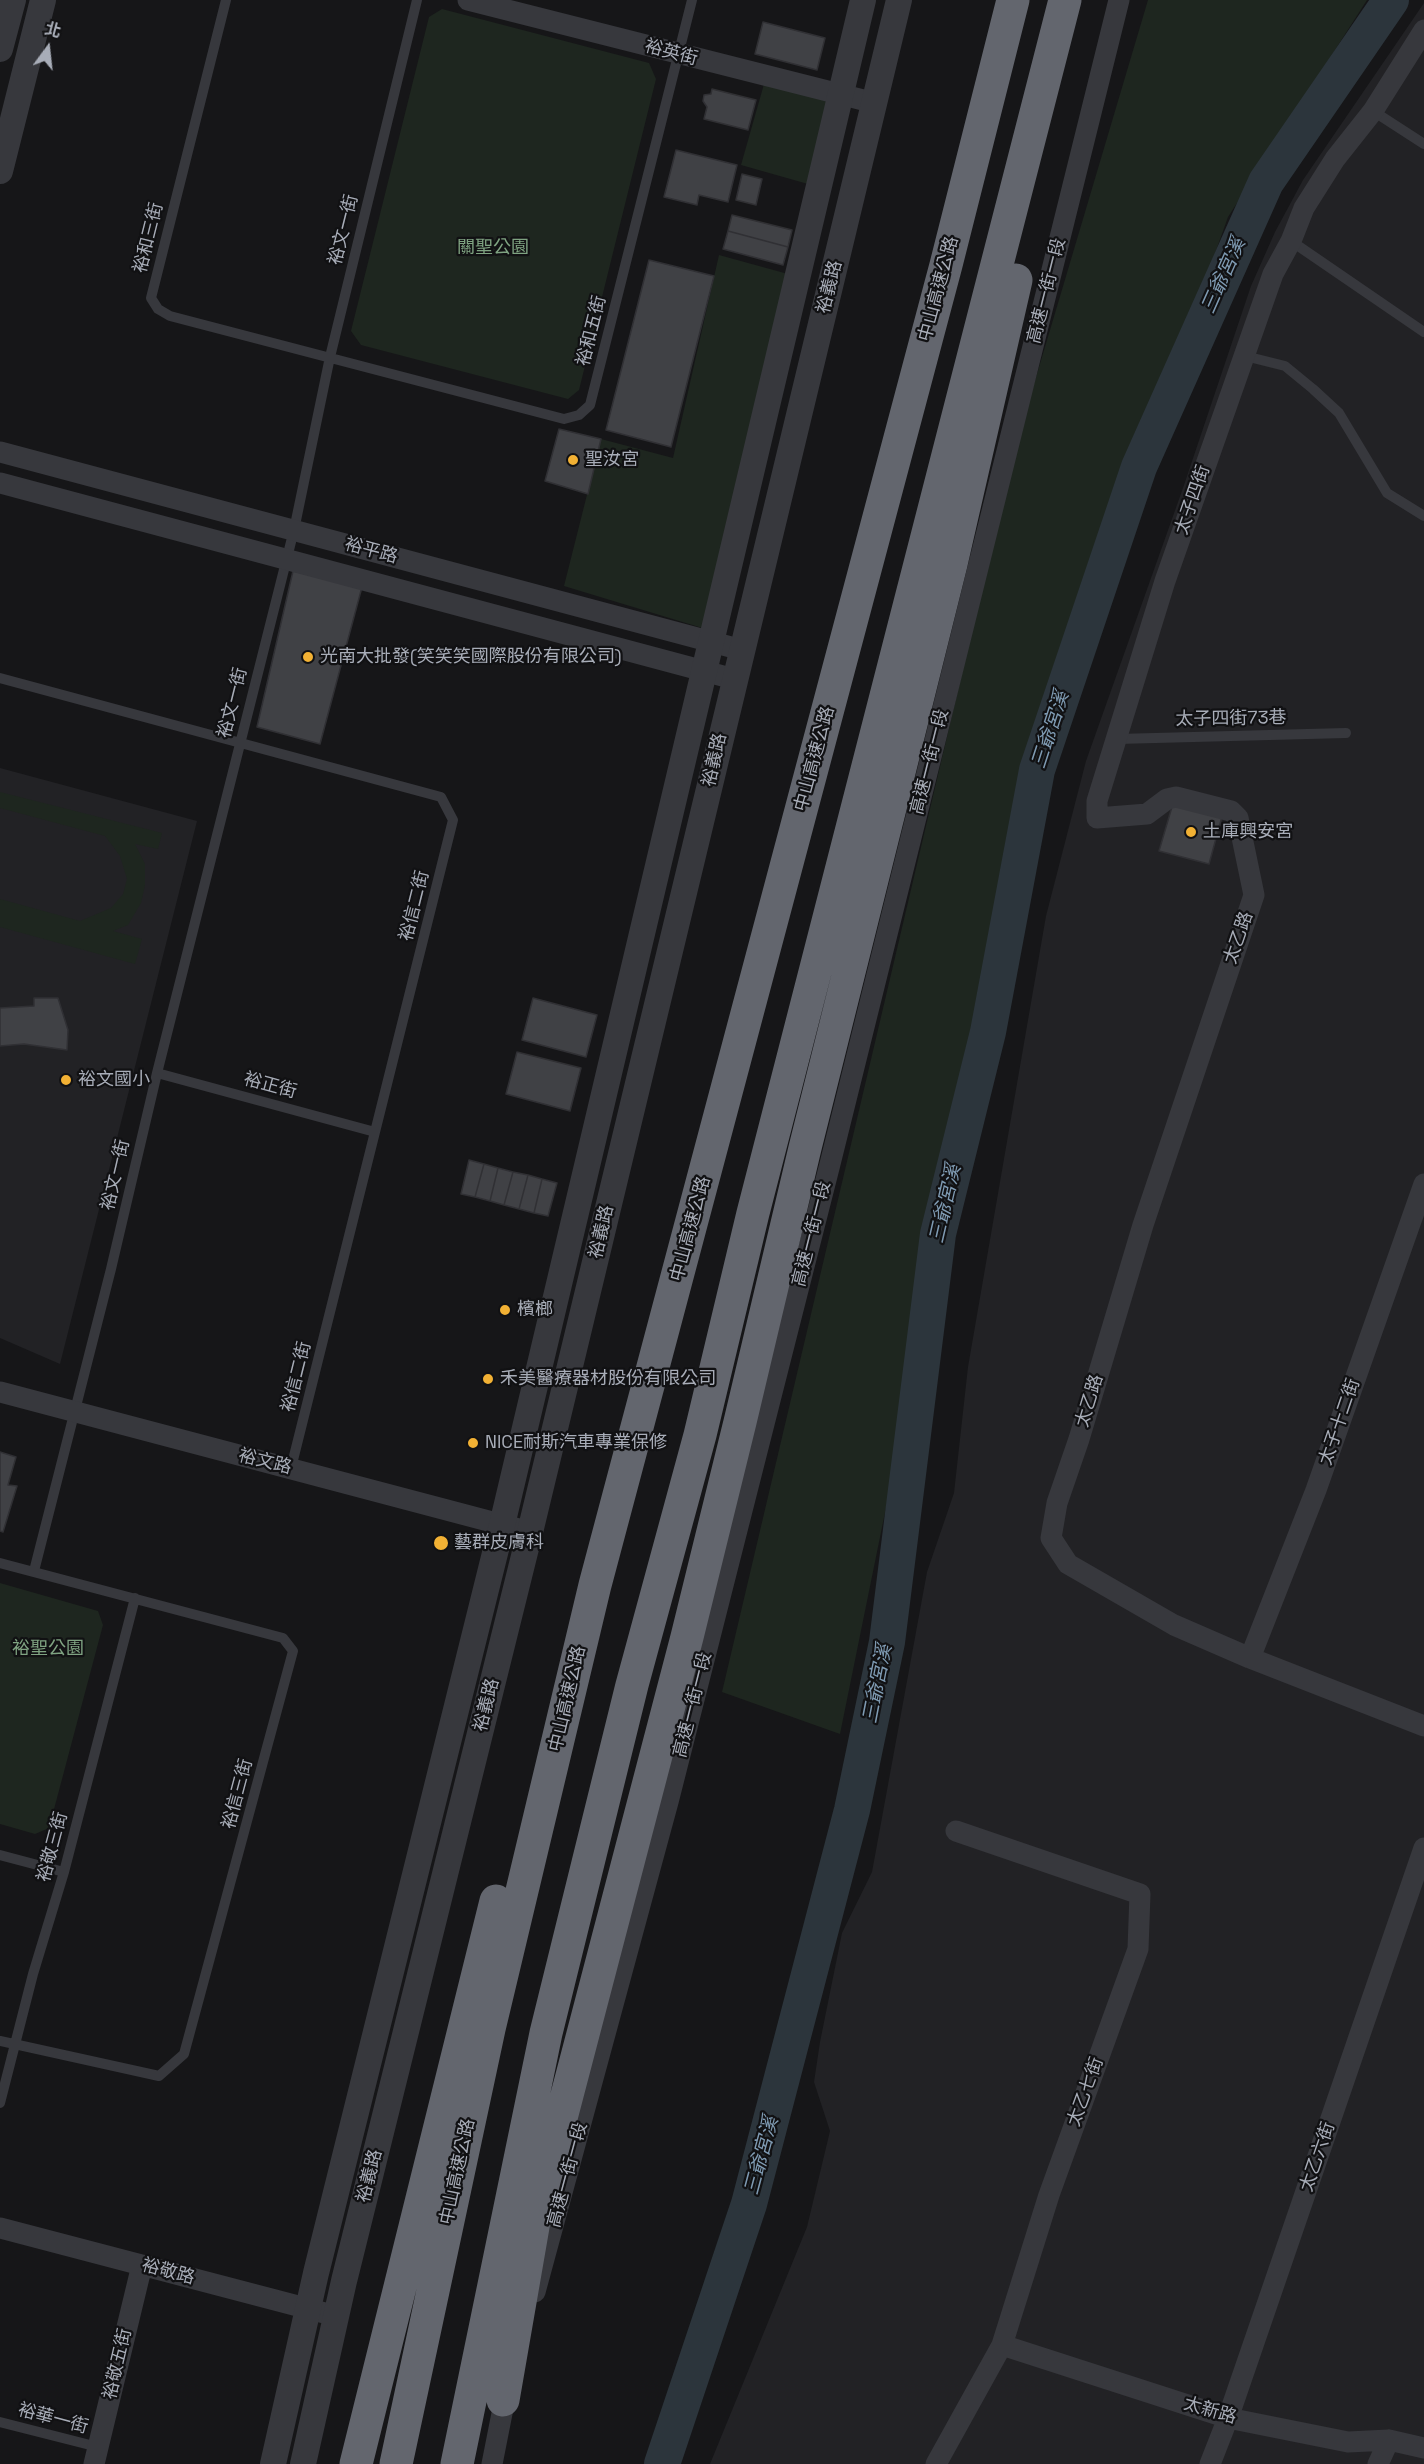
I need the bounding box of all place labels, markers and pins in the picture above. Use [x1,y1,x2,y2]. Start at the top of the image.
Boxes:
place label: 聖汝宮 [585,449,639,471]
marker: 聖汝宮 [566,453,580,467]
place label: 光南大批發(笑笑笑國際股份有限公司) [320,646,622,668]
marker: 光南大批發(笑笑笑國際股份有限公司) [301,650,315,664]
place label: 土庫興安宮 [1203,821,1293,843]
marker: 土庫興安宮 [1184,825,1198,839]
place label: 裕文國小 [78,1069,150,1091]
marker: 裕文國小 [59,1073,73,1087]
place label: 檳榔 [517,1299,553,1321]
marker: 檳榔 [498,1303,512,1317]
place label: 禾美醫療器材股份有限公司 [500,1368,716,1390]
marker: 禾美醫療器材股份有限公司 [481,1372,495,1386]
place label: NICE耐斯汽車專業保修 [485,1432,667,1454]
marker: NICE耐斯汽車專業保修 [466,1436,480,1450]
place label: 藝群皮膚科 [454,1532,544,1554]
marker: 藝群皮膚科 [432,1534,450,1552]

